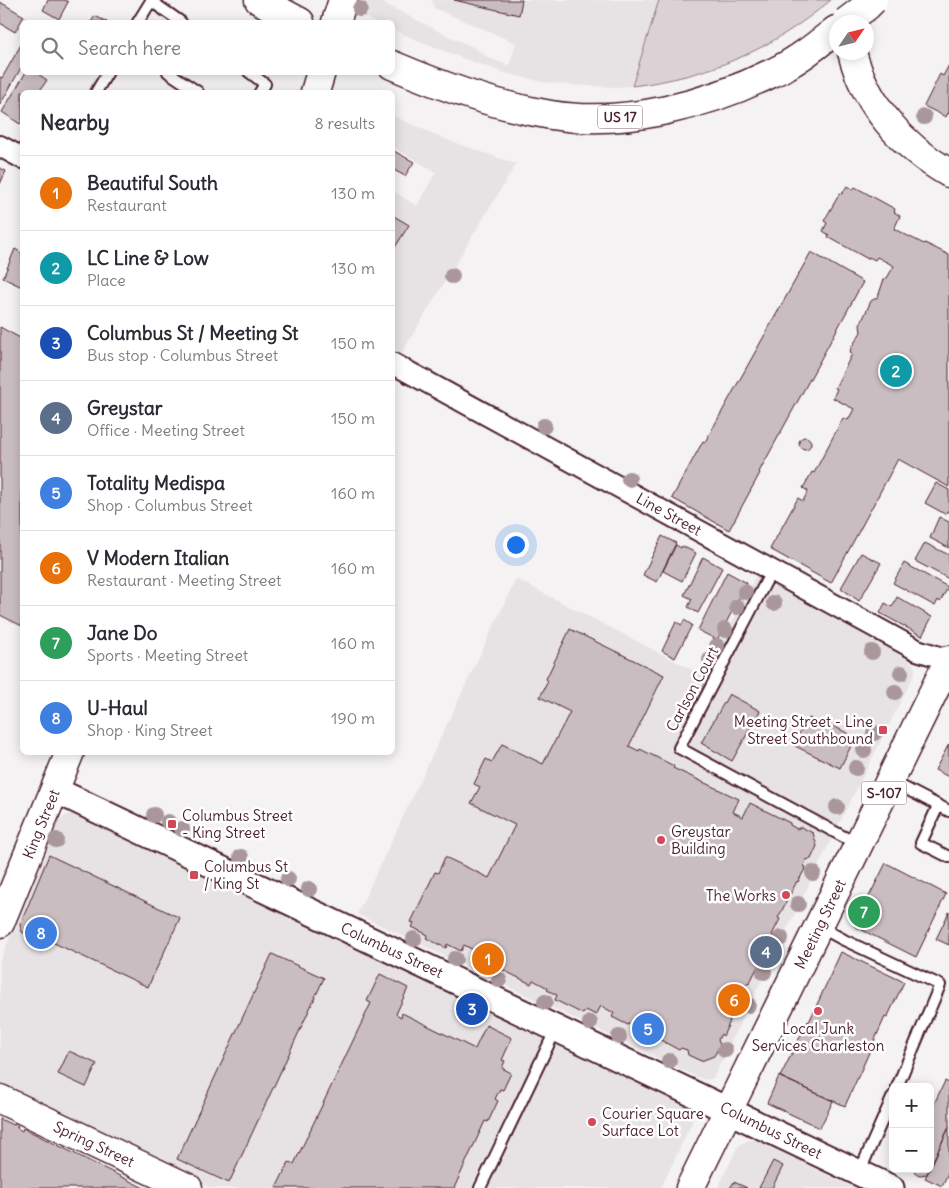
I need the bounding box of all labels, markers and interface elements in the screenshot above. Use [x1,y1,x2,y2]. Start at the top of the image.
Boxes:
north arrow [829,15,874,60]
search box [20,20,395,75]
icon: search [38,34,66,62]
text: Search here [78,36,181,60]
road number: US 17 [598,105,642,128]
text: Nearby [40,109,110,136]
text: 8 results [314,113,375,133]
text: Beautiful South [87,171,218,195]
text: 1 [53,183,59,203]
text: 130 m [331,183,375,203]
text: Restaurant [87,195,167,215]
text: LC Line & Low [87,246,209,270]
text: 2 [52,258,60,278]
text: 130 m [331,258,375,278]
text: Place [87,270,126,290]
text: Columbus St / Meeting St [87,321,299,345]
text: 3 [51,333,61,353]
text: 150 m [331,333,375,353]
text: Bus stop · Columbus Street [87,345,278,365]
pin: 2 [880,352,912,390]
text: Greystar [87,396,163,420]
text: 4 [51,408,61,428]
text: 150 m [331,408,375,428]
text: Office · Meeting Street [87,420,245,440]
text: Totality Medispa [87,471,225,495]
text: 5 [51,483,61,503]
text: 160 m [331,483,375,503]
street label: Line Street [633,488,705,540]
text: Shop · Columbus Street [87,495,253,515]
your location [503,532,529,558]
text: V Modern Italian [87,546,229,570]
text: 6 [51,558,61,578]
text: 160 m [331,558,375,578]
text: Restaurant · Meeting Street [87,570,282,590]
text: Jane Do [87,621,157,645]
text: 7 [52,633,60,653]
text: 160 m [331,633,375,653]
street label: Carlson Court [662,643,722,735]
text: Sports · Meeting Street [87,645,248,665]
text: U-Haul [87,696,148,720]
text: 8 [51,708,61,728]
text: 190 m [331,708,375,728]
place label: Meeting Street - Line Street Southbound [734,712,873,748]
text: Shop · King Street [87,720,213,740]
marker: Meeting Street - Line Street Southbound [877,724,889,736]
road number: S-107 [862,781,906,804]
street label: King Street [18,786,64,862]
place label: Columbus Street - King Street [182,806,293,842]
marker: Columbus Street - King Street [166,818,178,830]
place label: Greystar Building [671,822,731,858]
marker: Greystar Building [655,834,667,846]
place label: Columbus St / King St [204,857,288,893]
marker: Columbus St / King St [188,869,200,881]
street label: Meeting Street [790,876,850,972]
place label: The Works [706,886,776,905]
marker: The Works [780,889,792,901]
pin: 7 [848,893,880,931]
pin: 8 [25,914,57,952]
street label: Columbus Street [338,918,446,982]
pin: 4 [750,933,782,971]
pin: 1 [472,940,504,978]
pin: 6 [718,981,750,1019]
pin: 3 [456,990,488,1028]
marker: Local Junk Services Charleston [812,1005,824,1017]
pin: 5 [632,1010,664,1048]
place label: Local Junk Services Charleston [752,1019,885,1055]
map controls [889,1083,934,1173]
button: + [889,1083,934,1128]
street label: Columbus Street [717,1097,825,1163]
place label: Courier Square Surface Lot [602,1104,704,1140]
marker: Courier Square Surface Lot [586,1116,598,1128]
street label: Spring Street [51,1117,137,1171]
button: − [889,1128,934,1173]

